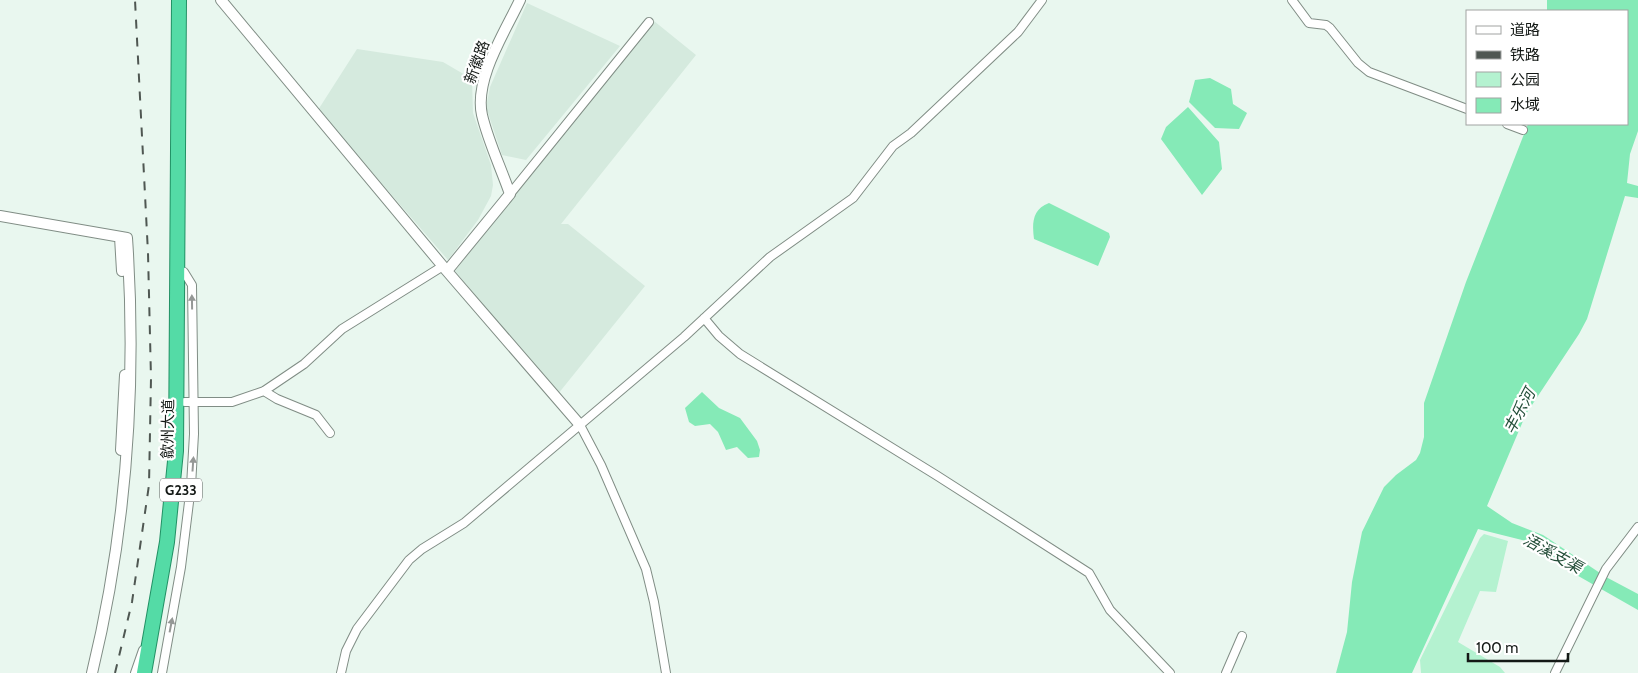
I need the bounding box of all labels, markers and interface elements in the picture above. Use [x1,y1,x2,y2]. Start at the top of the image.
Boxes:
legend [1466,10,1628,125]
text: 道路 [1510,21,1540,39]
street label: 新徽路 [461,38,493,86]
text: 铁路 [1510,46,1540,64]
text: 公园 [1510,71,1540,89]
text: 水域 [1510,96,1540,114]
one-way arrow [188,293,196,309]
water label: 丰乐河 [1500,383,1541,437]
street label: 歙州大道 [158,399,178,459]
one-way arrow [189,456,197,472]
road number: G233 [160,478,202,502]
water label: 浯溪支渠 [1520,530,1587,578]
one-way arrow [168,617,176,633]
scale bar [1468,630,1568,662]
text: 100 m [1476,639,1518,657]

